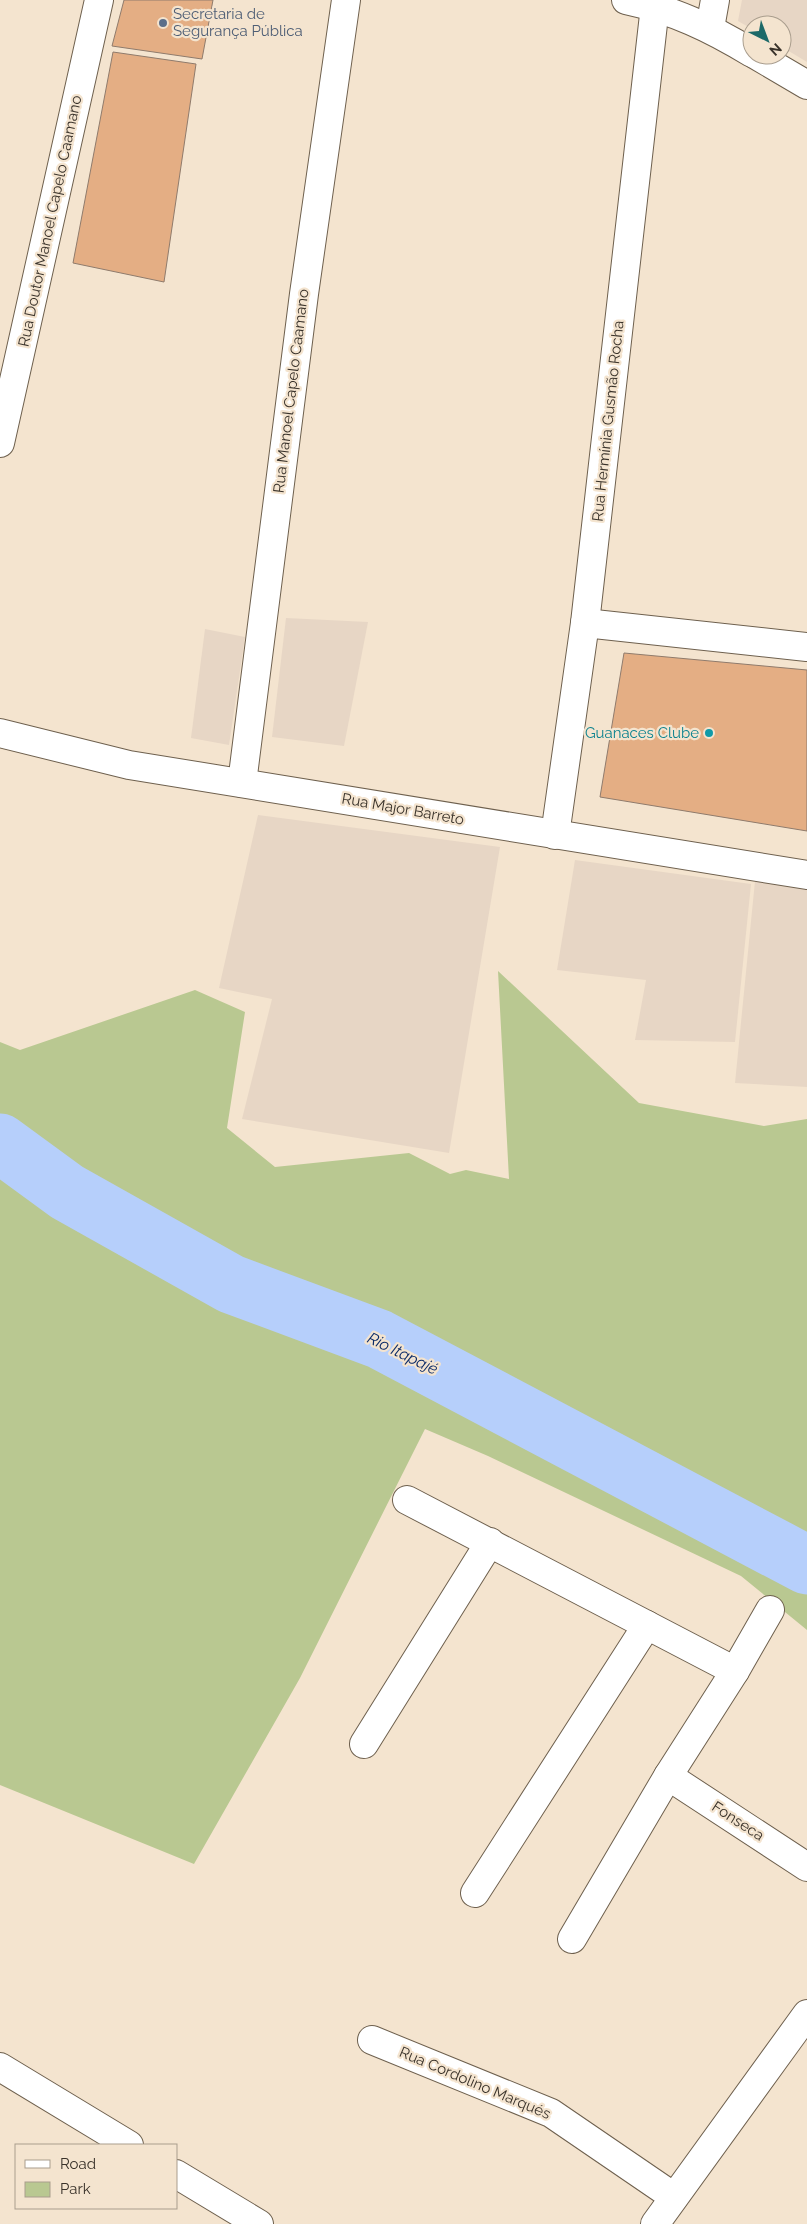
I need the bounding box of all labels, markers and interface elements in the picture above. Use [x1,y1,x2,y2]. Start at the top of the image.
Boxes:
place label: Secretaria de Segurança Pública [173,5,303,40]
north arrow [742,15,792,65]
marker: Secretaria de Segurança Pública [157,17,169,29]
text: N [766,40,785,59]
street label: Rua Doutor Manoel Capelo Caamano [15,94,85,348]
street label: Rua Manoel Capelo Caamano [270,288,312,494]
street label: Rua Hermínia Gusmão Rocha [588,320,628,522]
place label: Guanaces Clube [585,724,699,742]
marker: Guanaces Clube [703,727,715,739]
street label: Rua Major Barreto [340,789,466,829]
water label: Rio Itapajé [364,1328,441,1379]
street label: Fonseca [709,1798,767,1844]
street label: Rua Cordolino Marqués [397,2043,553,2123]
legend [15,2144,178,2209]
text: Road [60,2155,96,2173]
text: Park [60,2180,91,2198]

